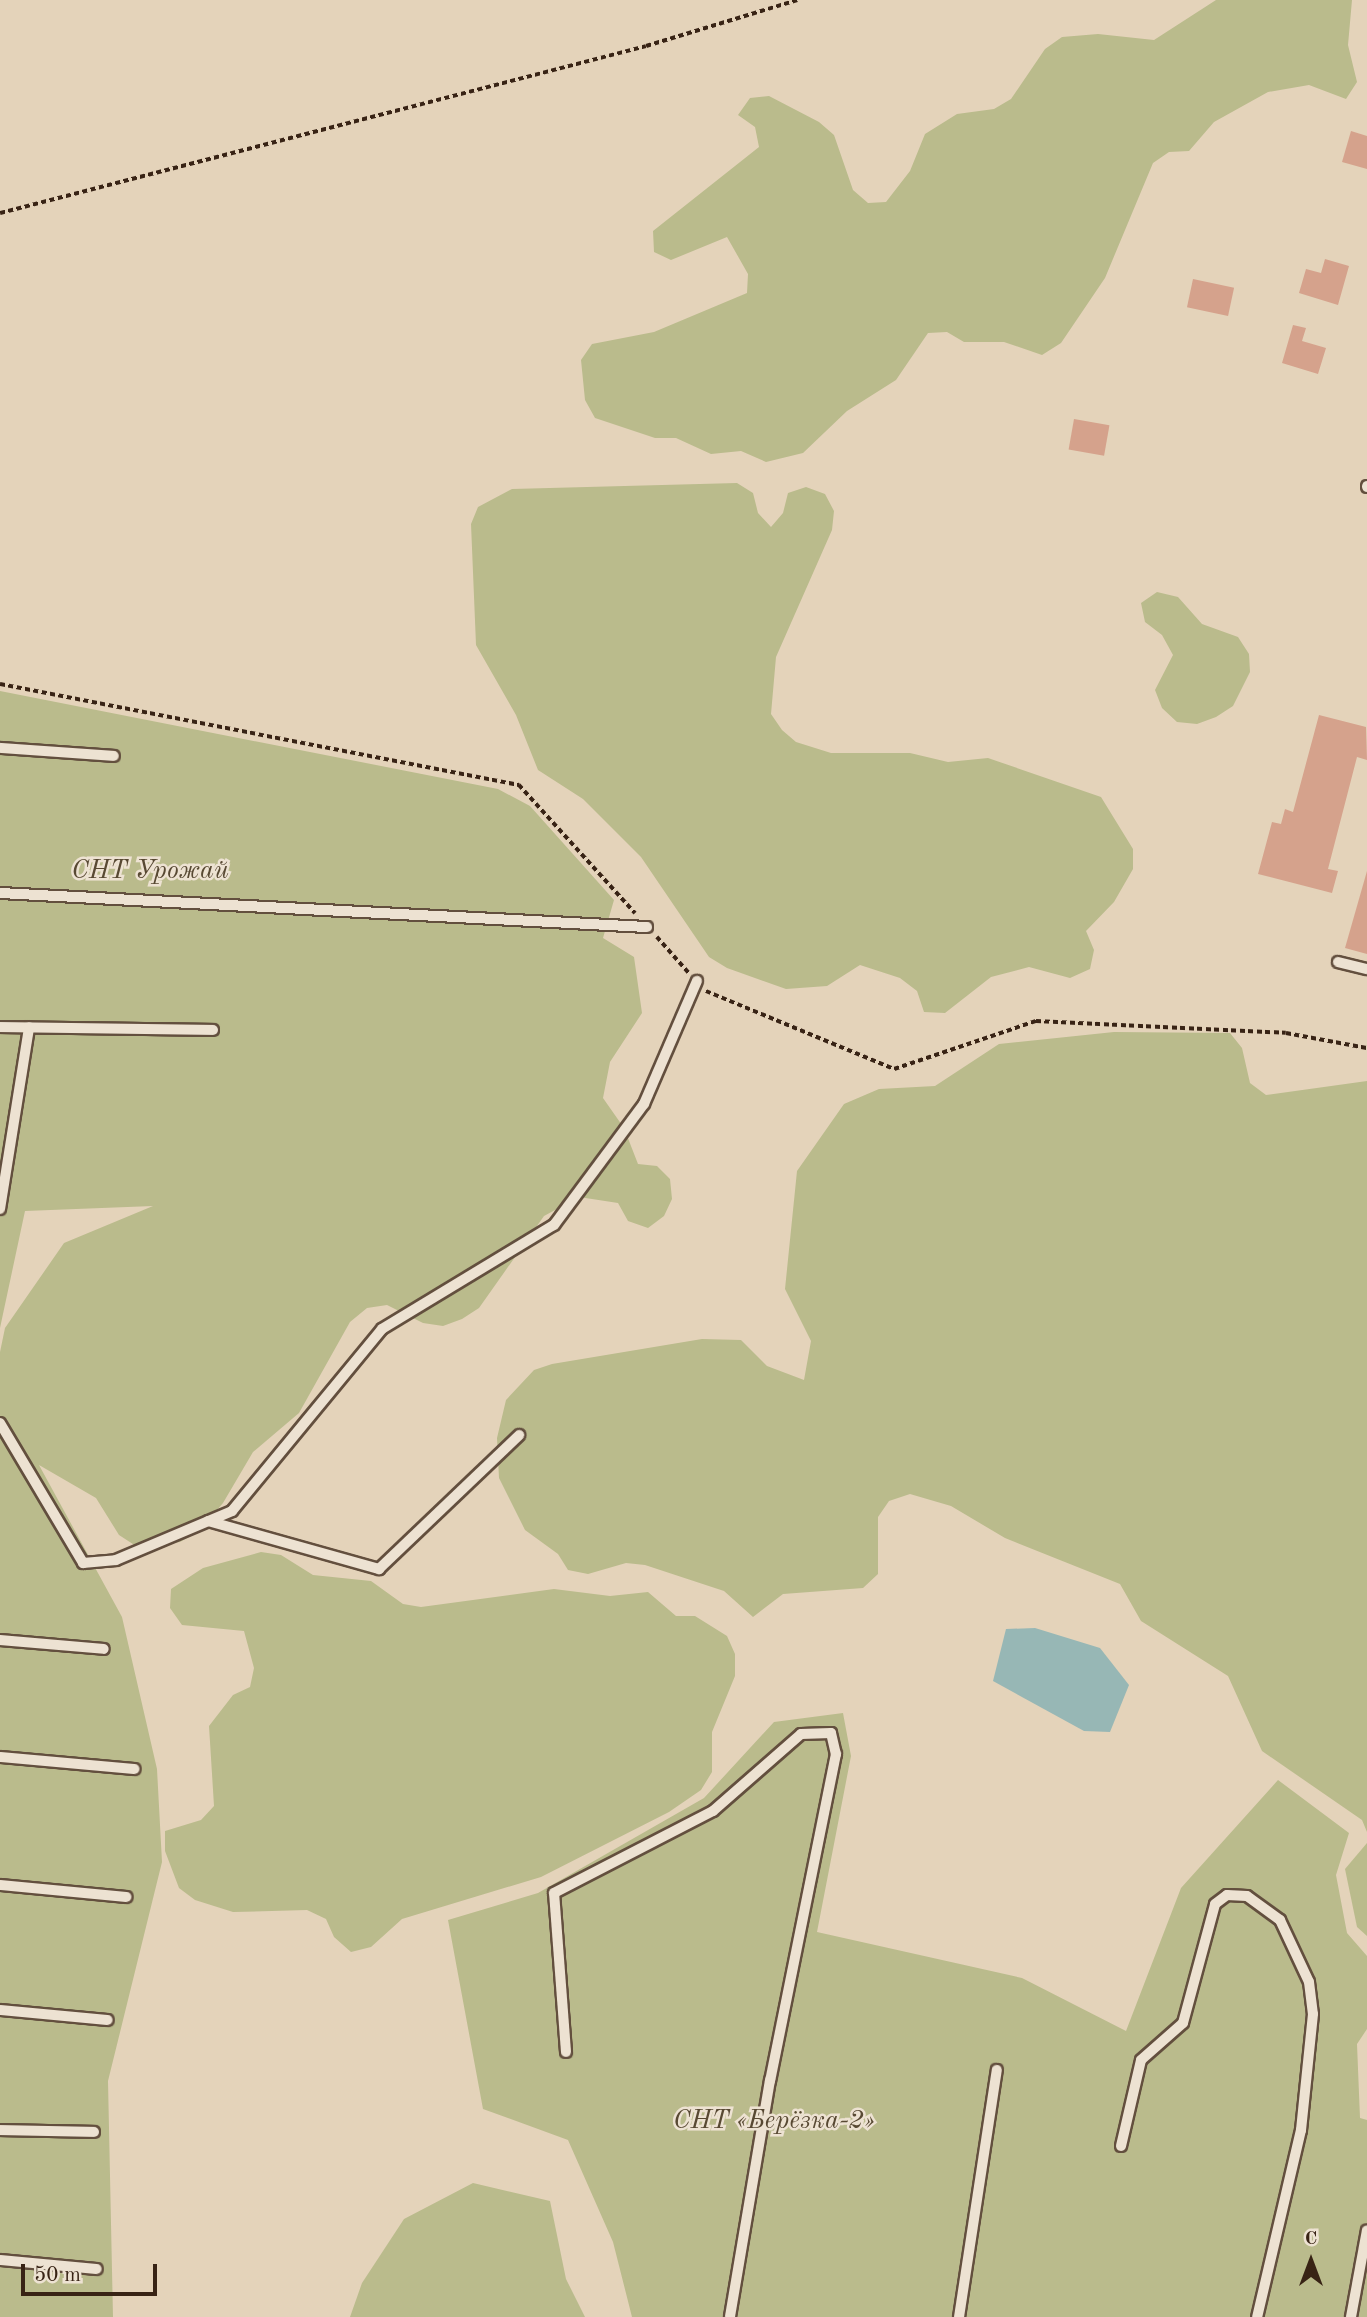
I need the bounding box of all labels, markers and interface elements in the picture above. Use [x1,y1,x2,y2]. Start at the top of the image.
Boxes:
park label: СНТ Урожай [71,856,229,888]
park label: СНТ «Берёзка-2» [673,2106,875,2138]
north arrow [1276,2226,1346,2296]
text: С [1305,2230,1317,2249]
scale bar [24,2250,161,2294]
text: 50 m [34,2265,81,2286]

